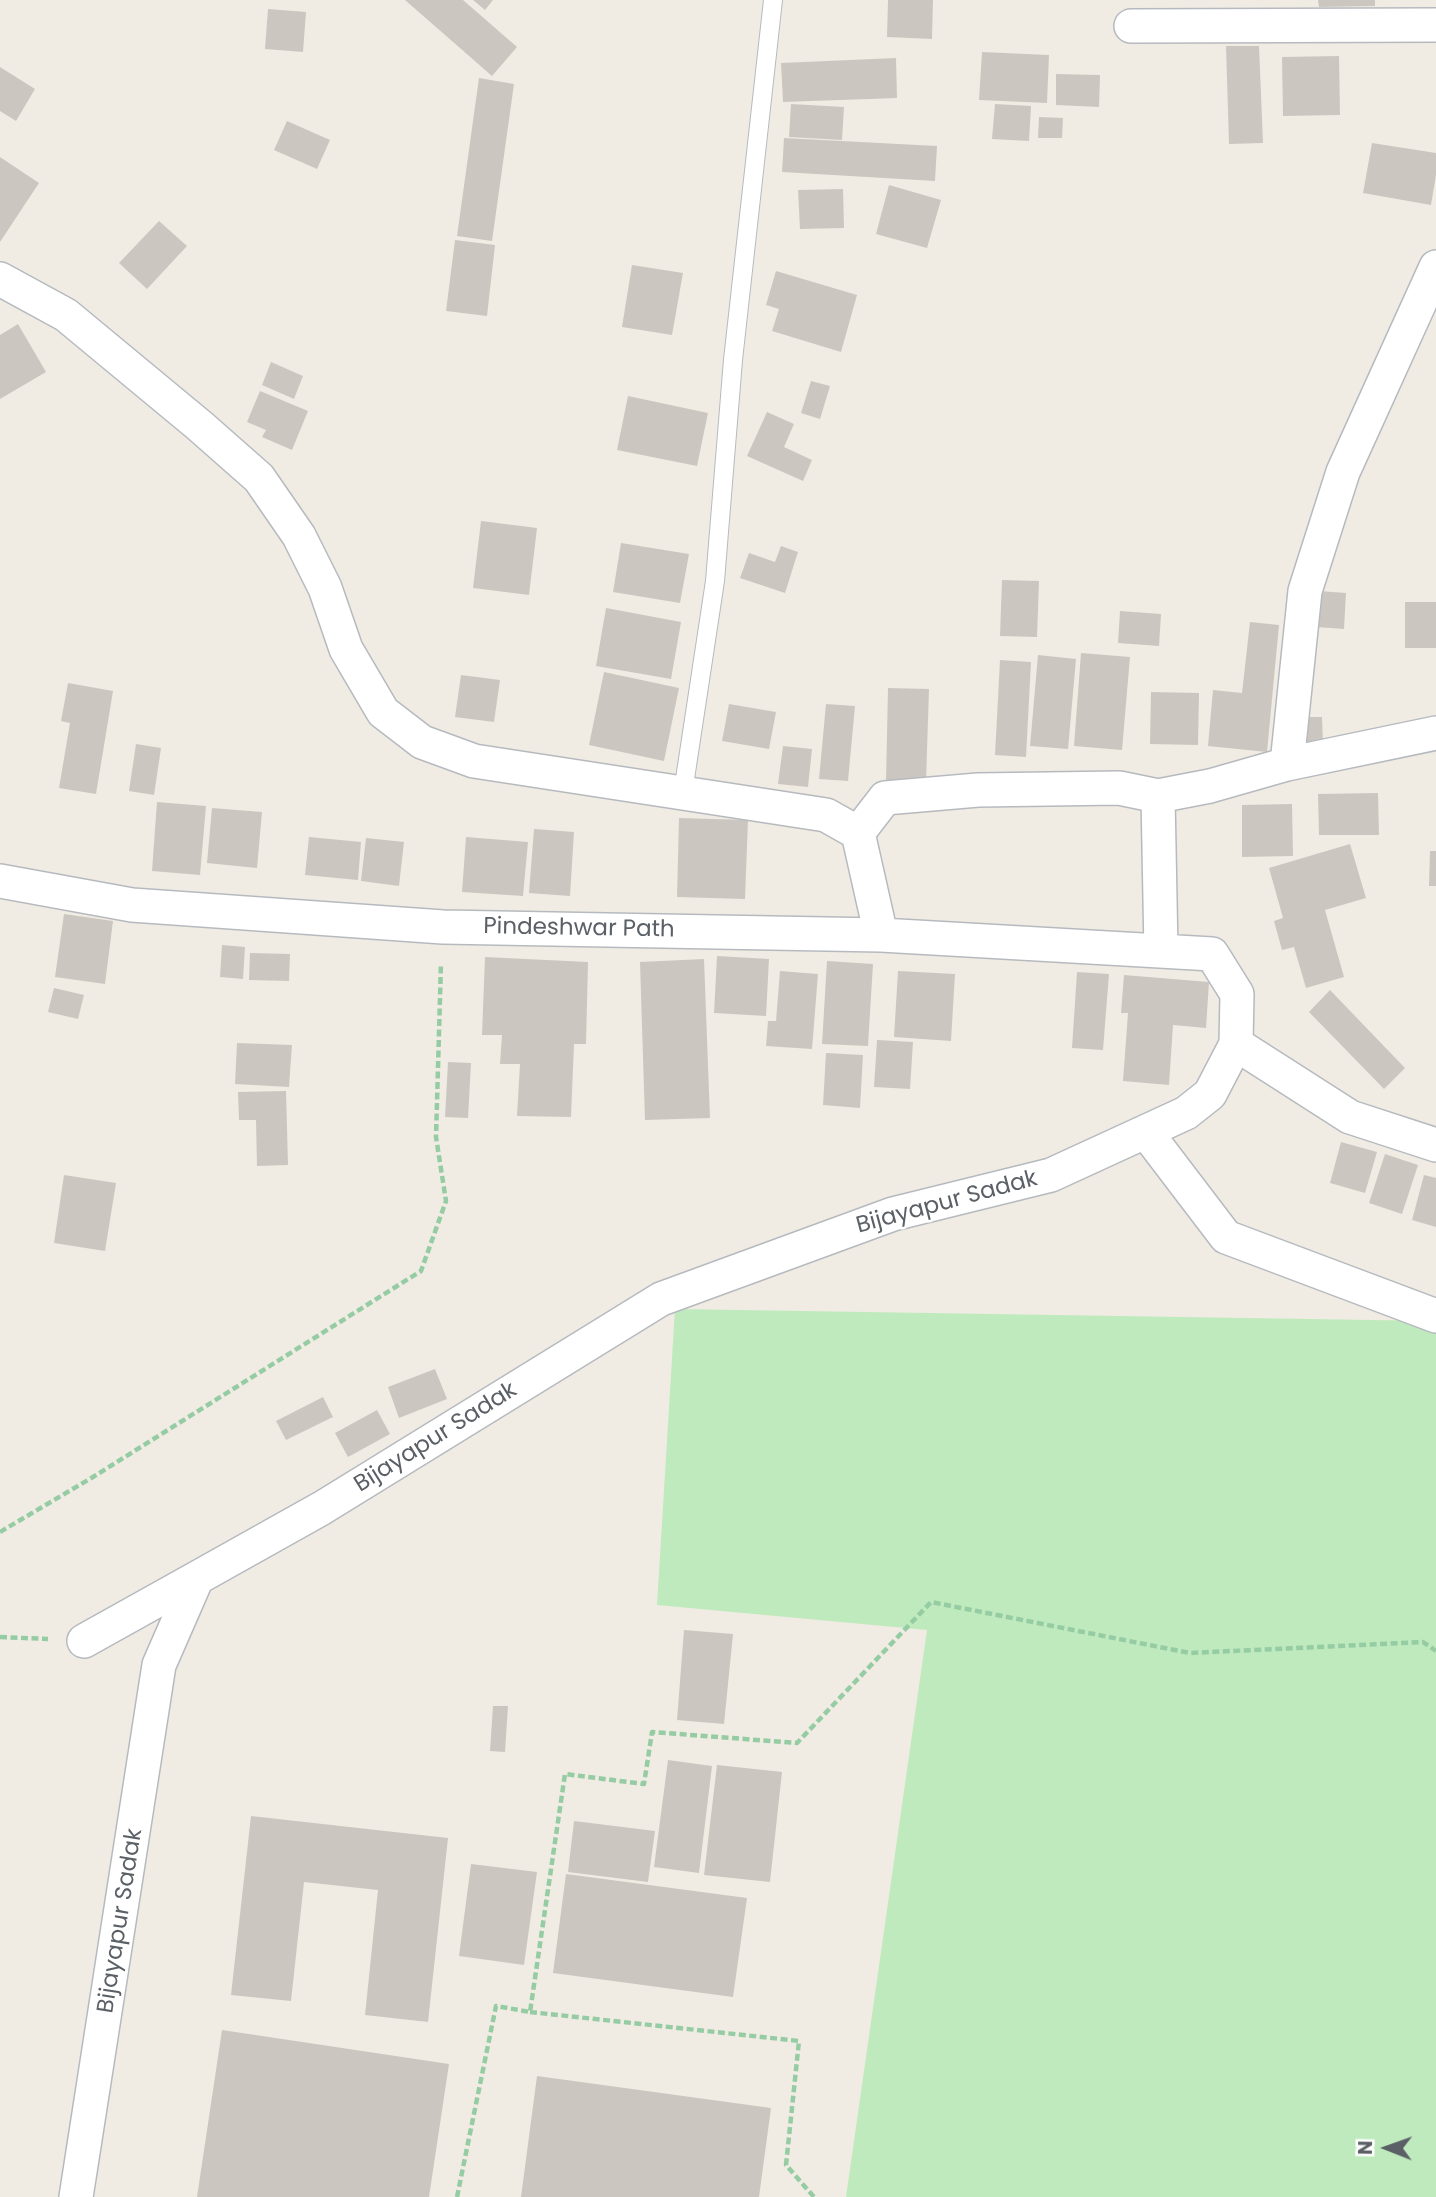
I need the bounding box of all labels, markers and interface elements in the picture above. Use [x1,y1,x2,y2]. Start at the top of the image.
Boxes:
street label: Pindeshwar Path [483,914,675,944]
street label: Bijayapur Sadak [853,1166,1041,1240]
street label: Bijayapur Sadak [350,1377,522,1499]
street label: Bijayapur Sadak [93,1827,149,2015]
north arrow [1352,2113,1422,2183]
text: N [1352,2140,1379,2155]

